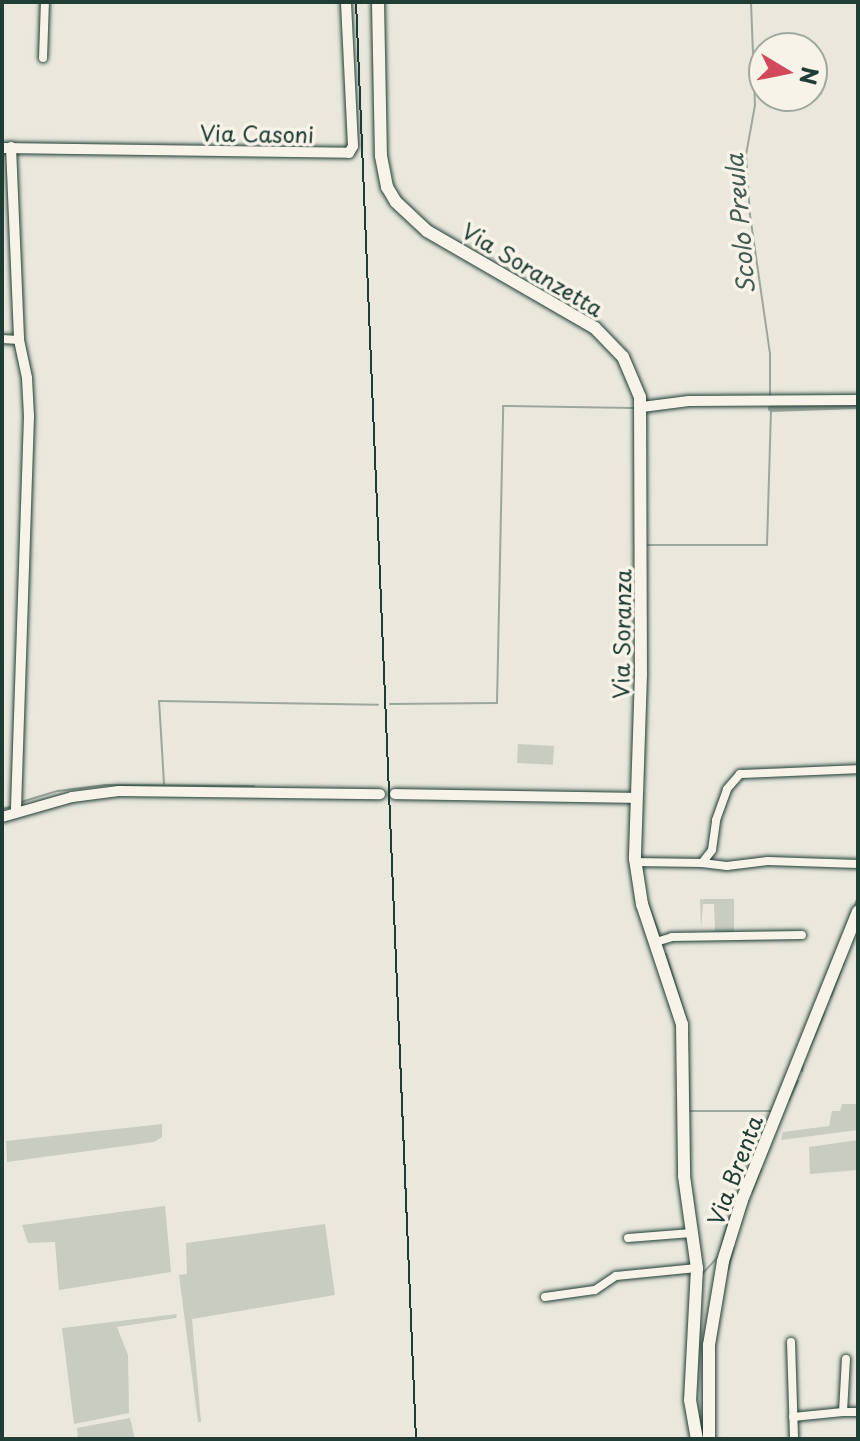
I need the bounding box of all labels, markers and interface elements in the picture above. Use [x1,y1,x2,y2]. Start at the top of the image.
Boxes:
north arrow [748,32,828,112]
text: N [792,64,828,87]
street label: Via Casoni [200,119,314,147]
water label: Scolo Preula [719,152,761,296]
street label: Via Soranzetta [458,217,608,321]
street label: Via Soranza [607,569,635,699]
street label: Via Brenta [701,1112,767,1228]

